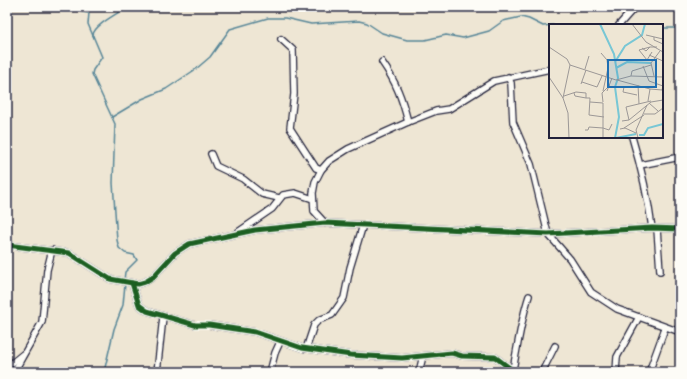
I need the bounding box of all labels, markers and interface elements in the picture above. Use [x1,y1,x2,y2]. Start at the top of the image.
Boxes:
inset map [549,24,663,138]

